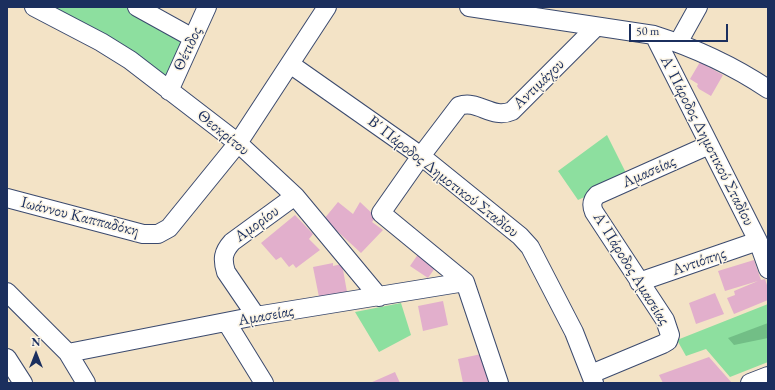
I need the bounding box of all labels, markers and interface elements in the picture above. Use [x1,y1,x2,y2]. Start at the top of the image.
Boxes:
scale bar [631,16,730,42]
text: 50 m [636,23,659,39]
street label: Θέτιδος [169,24,207,74]
street label: Α΄ Πάροδος Δημοτικού Σταδίου [656,53,758,229]
street label: Αντιμάχου [509,55,569,113]
street label: Θεοκρίτου [193,106,253,160]
street label: Β΄ Πάροδος Δημοτικού Σταδίου [364,112,522,242]
street label: Αμασείας [619,152,679,192]
street label: Ιωάννου Καππαδόκη [19,193,141,241]
street label: Αμορίου [231,202,283,246]
street label: Α΄ Πάροδος Αμασείας [589,209,673,329]
street label: Αντιόπης [670,244,728,280]
street label: Αμασείας [237,302,295,330]
north arrow [16,334,56,374]
text: N [32,335,40,349]

